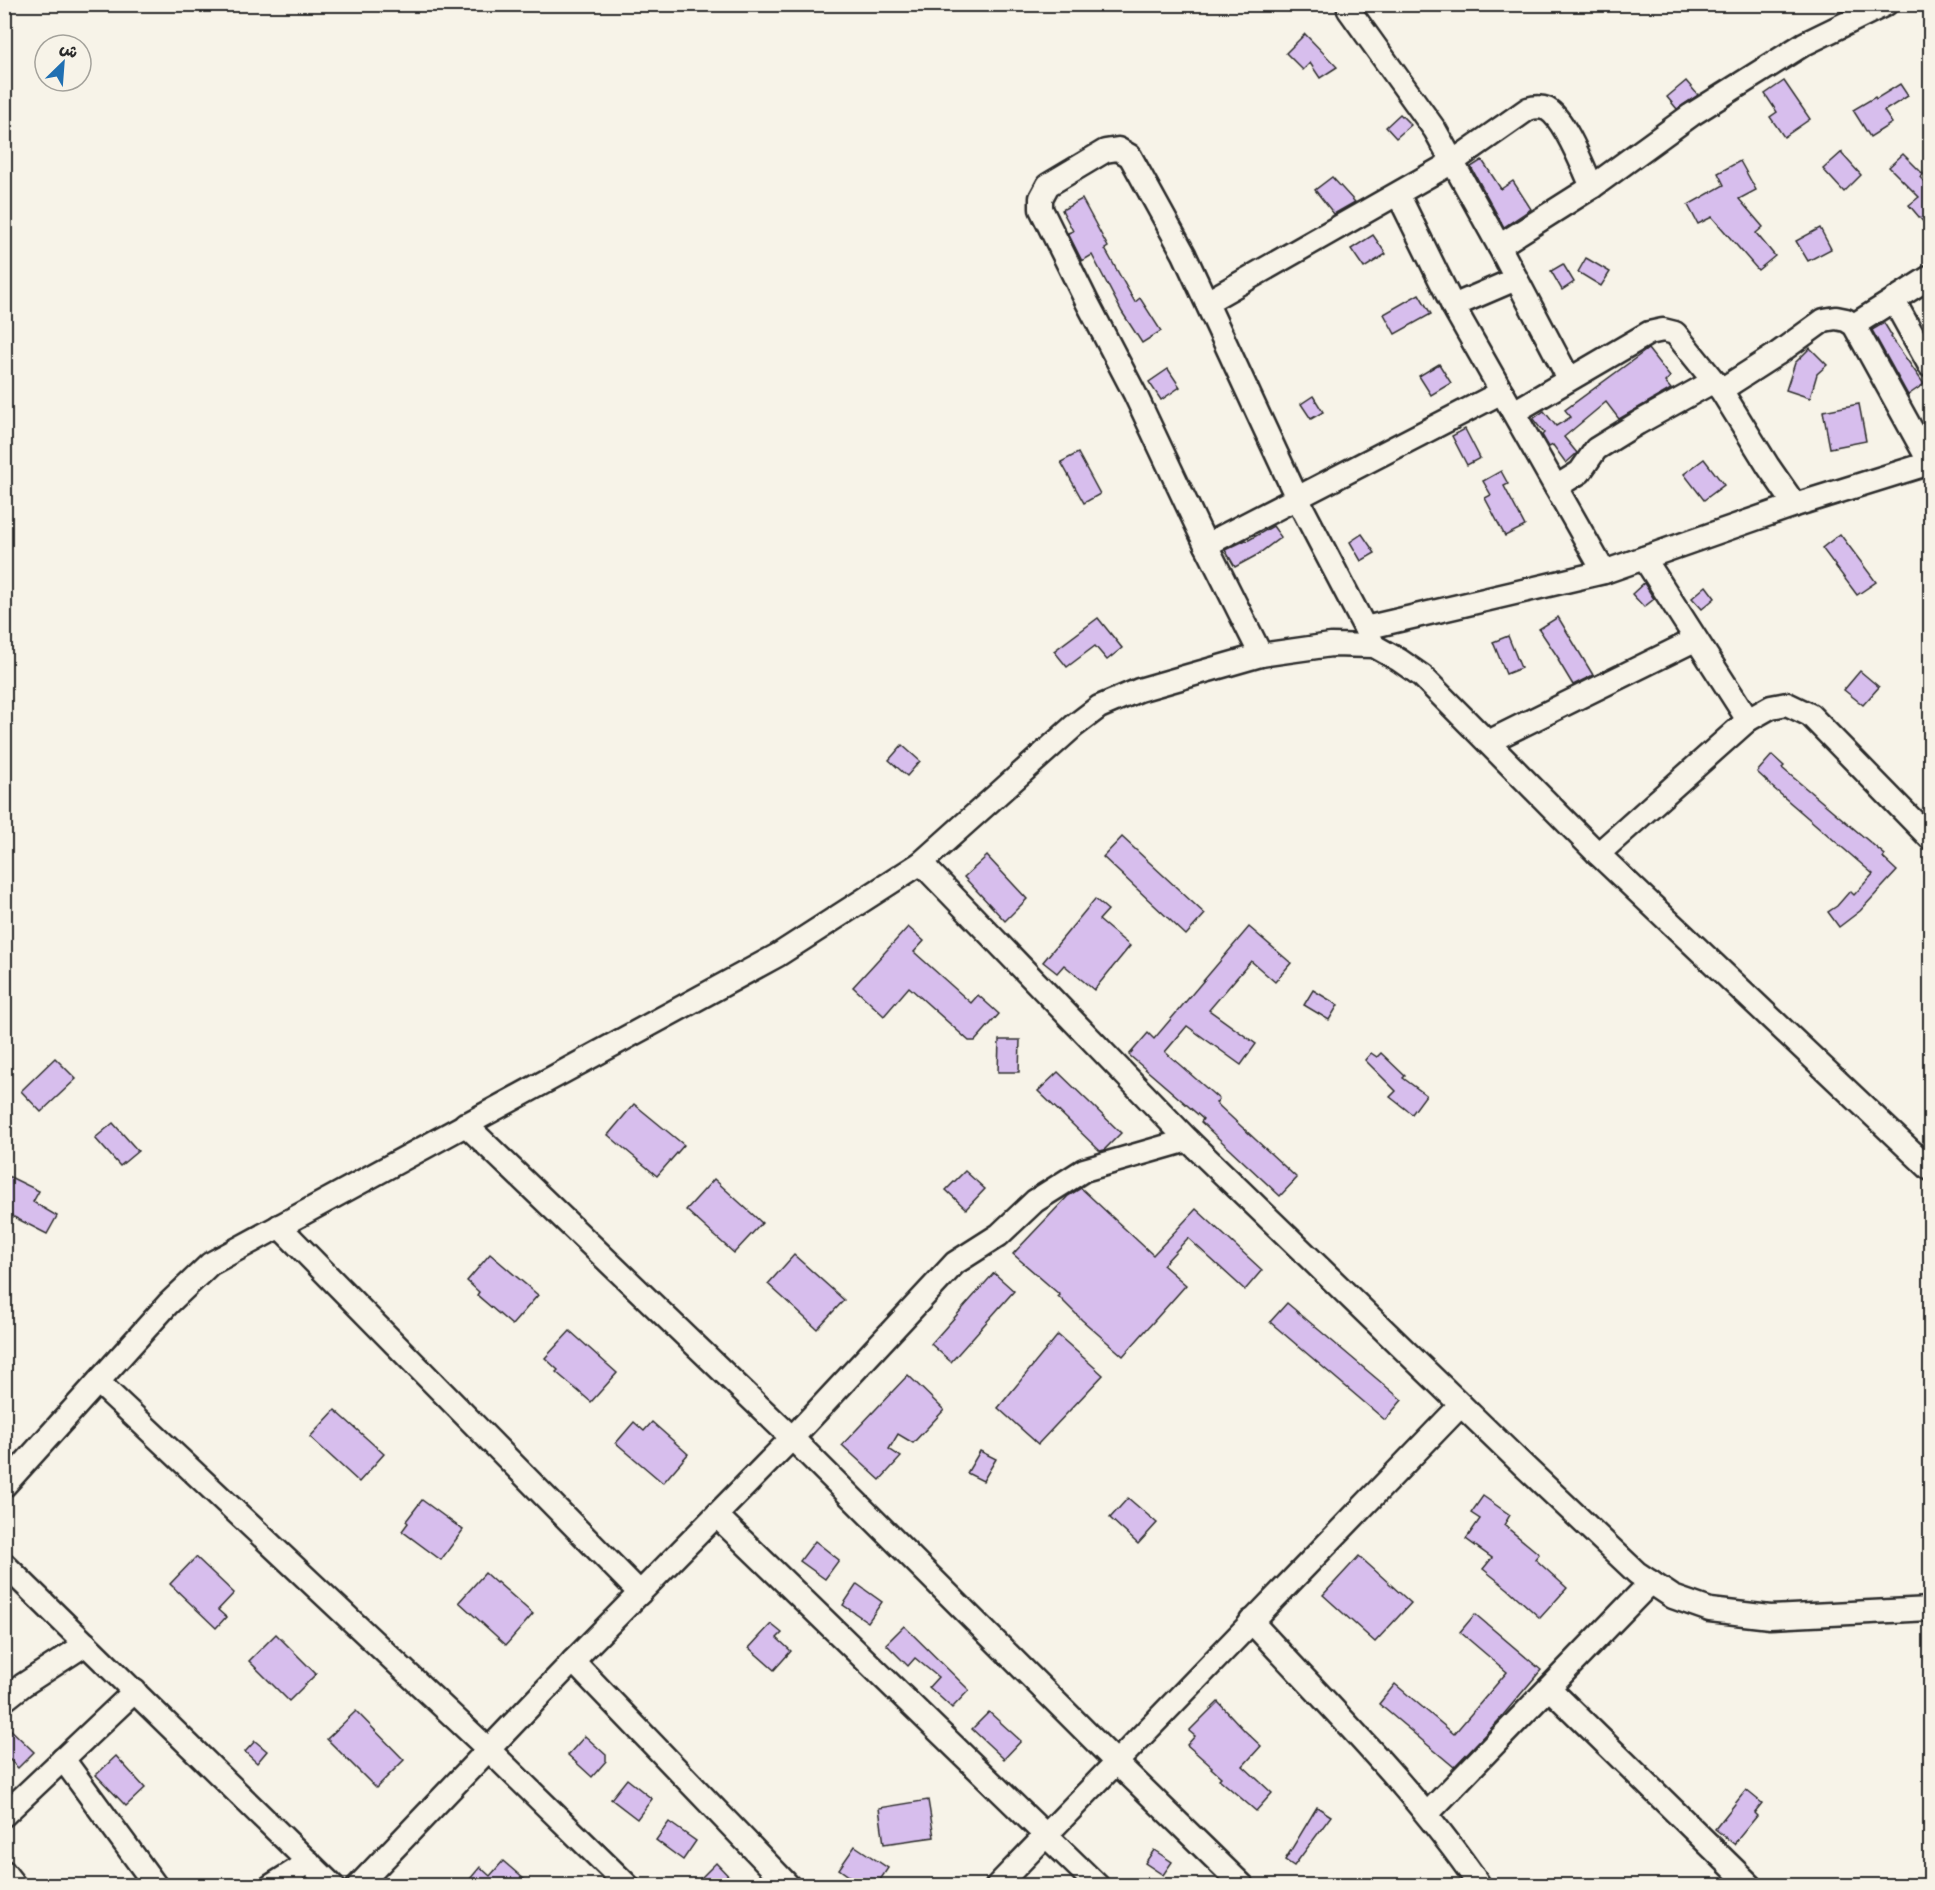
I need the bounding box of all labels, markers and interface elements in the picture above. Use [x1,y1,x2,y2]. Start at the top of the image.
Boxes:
north arrow [33,33,93,93]
text: ش [57,38,81,63]

